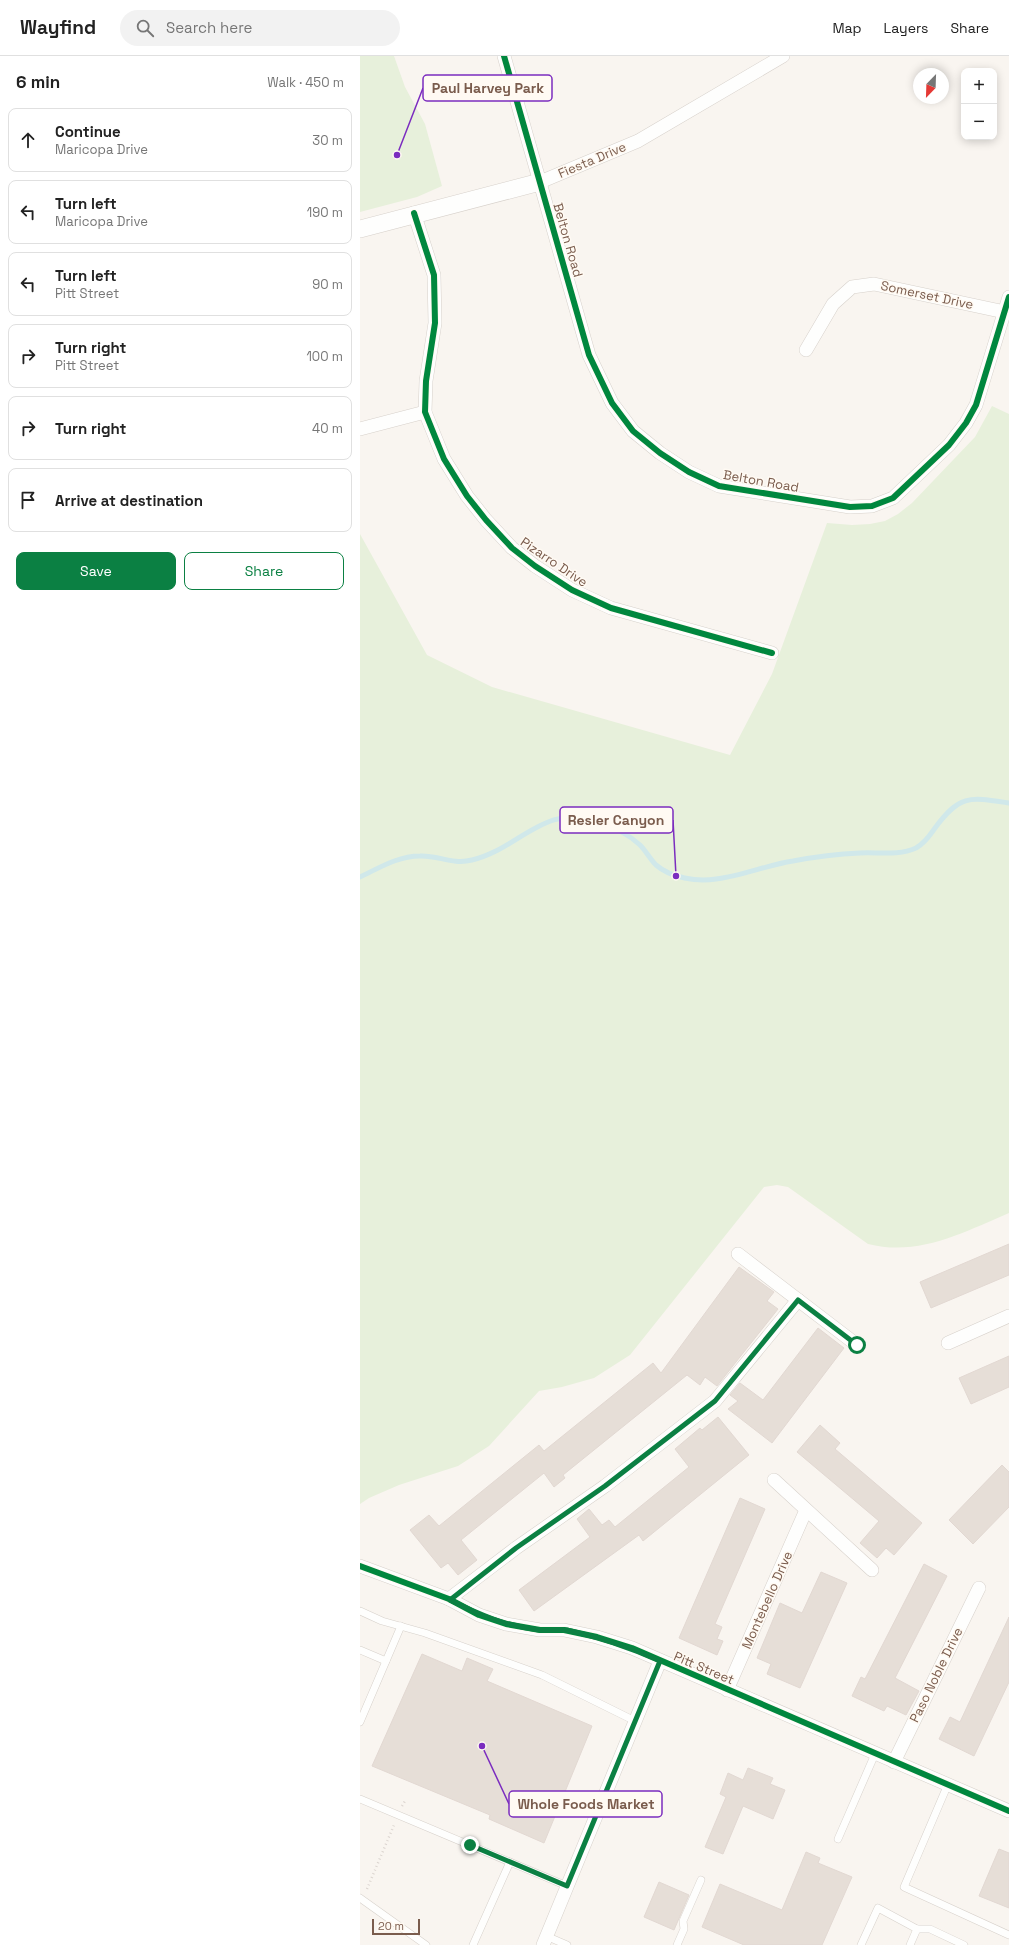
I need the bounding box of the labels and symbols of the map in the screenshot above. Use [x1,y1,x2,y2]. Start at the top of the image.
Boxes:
north arrow [913,68,949,104]
callout: Paul Harvey Park [423,75,552,101]
text: Paul Harvey Park [432,79,544,97]
street label: Fiesta Drive [555,138,629,182]
street label: Belton Road [549,201,587,279]
street label: Somerset Drive [879,277,975,313]
street label: Belton Road [722,466,800,496]
street label: Pizarro Drive [517,533,591,591]
callout: Resler Canyon [560,807,673,833]
text: Resler Canyon [568,811,664,829]
route start [848,1336,866,1354]
street label: Montebello Drive [738,1548,796,1652]
street label: Paso Noble Drive [906,1625,966,1725]
street label: Pitt Street [671,1648,737,1688]
callout: Whole Foods Market [509,1791,662,1817]
text: Whole Foods Market [517,1795,655,1813]
route end [461,1836,479,1854]
scale bar [372,1917,420,1936]

